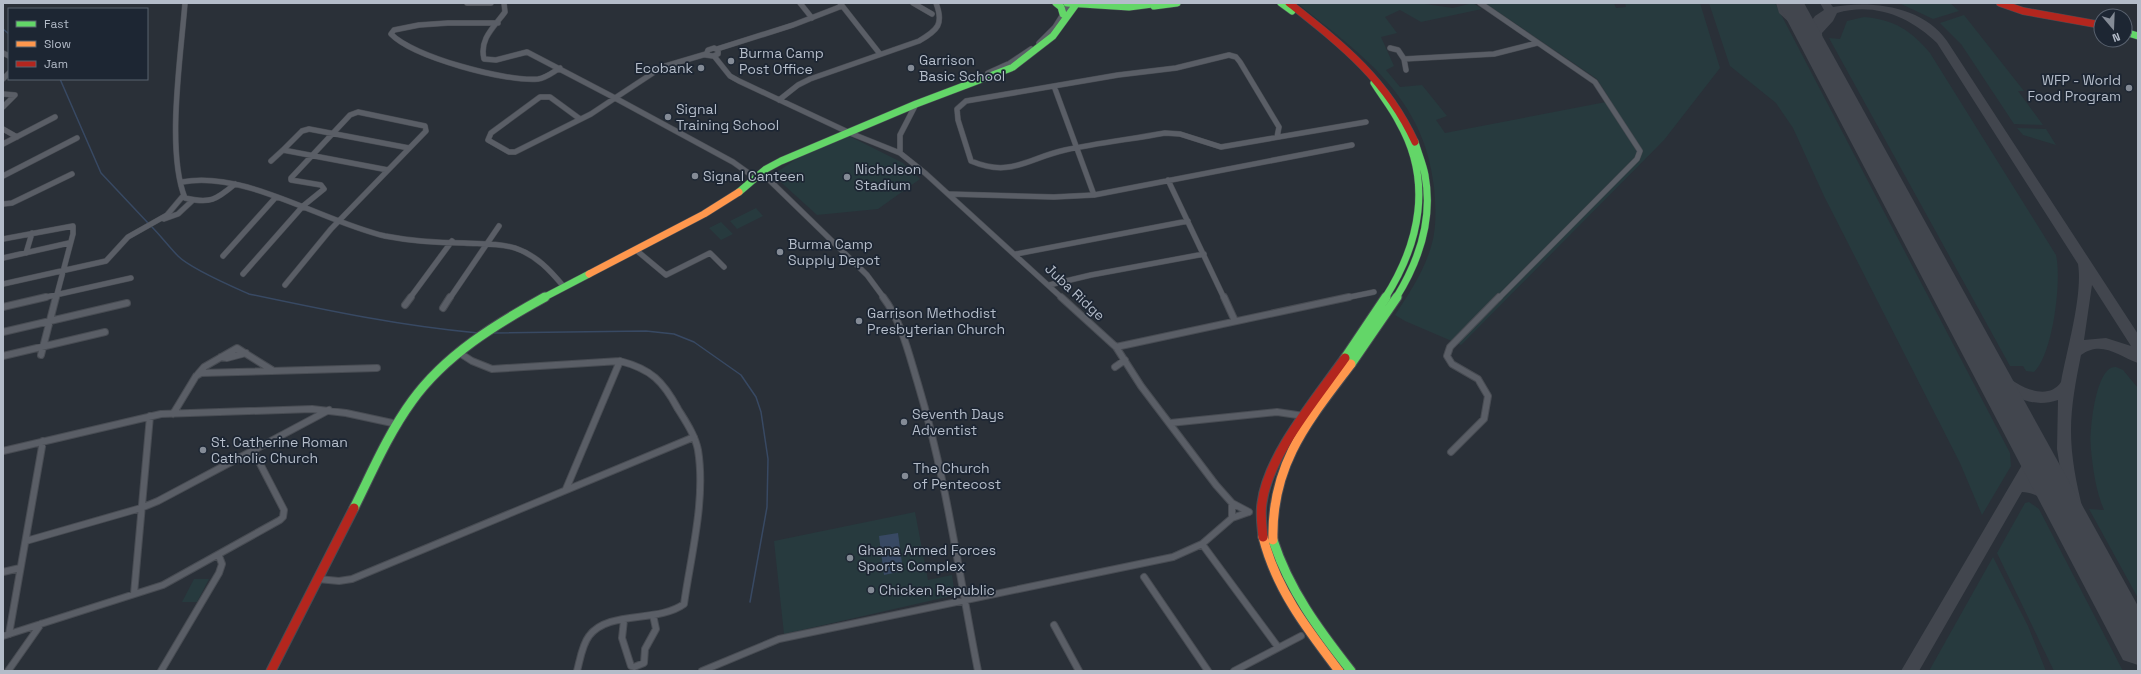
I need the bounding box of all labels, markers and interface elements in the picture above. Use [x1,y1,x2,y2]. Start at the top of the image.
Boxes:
legend [8,8,148,80]
north arrow [2093,8,2133,48]
text: Fast [44,16,69,32]
text: N [2110,30,2122,45]
text: Slow [44,36,71,52]
place label: Burma Camp Post Office [739,44,824,78]
place label: Garrison Basic School [919,51,1005,85]
text: Jam [44,56,68,72]
marker: Burma Camp Post Office [726,56,736,66]
place label: Ecobank [635,59,693,77]
marker: Ecobank [696,63,706,73]
marker: Garrison Basic School [906,63,916,73]
place label: WFP - World Food Program [2027,71,2121,105]
marker: WFP - World Food Program [2124,83,2134,93]
place label: Signal Training School [676,100,779,134]
marker: Signal Training School [663,112,673,122]
place label: Nicholson Stadium [855,160,921,194]
place label: Signal Canteen [703,167,804,185]
marker: Signal Canteen [690,171,700,181]
marker: Nicholson Stadium [842,172,852,182]
place label: Burma Camp Supply Depot [788,235,880,269]
marker: Burma Camp Supply Depot [775,247,785,257]
street label: Juba Ridge [1041,260,1109,324]
place label: Garrison Methodist Presbyterian Church [867,304,1005,338]
marker: Garrison Methodist Presbyterian Church [854,316,864,326]
place label: Seventh Days Adventist [912,405,1004,439]
marker: Seventh Days Adventist [899,417,909,427]
place label: St. Catherine Roman Catholic Church [211,433,348,467]
marker: St. Catherine Roman Catholic Church [198,445,208,455]
place label: The Church of Pentecost [913,459,1001,493]
marker: The Church of Pentecost [900,471,910,481]
place label: Ghana Armed Forces Sports Complex [858,541,996,575]
marker: Ghana Armed Forces Sports Complex [845,553,855,563]
place label: Chicken Republic [879,581,995,599]
marker: Chicken Republic [866,585,876,595]

